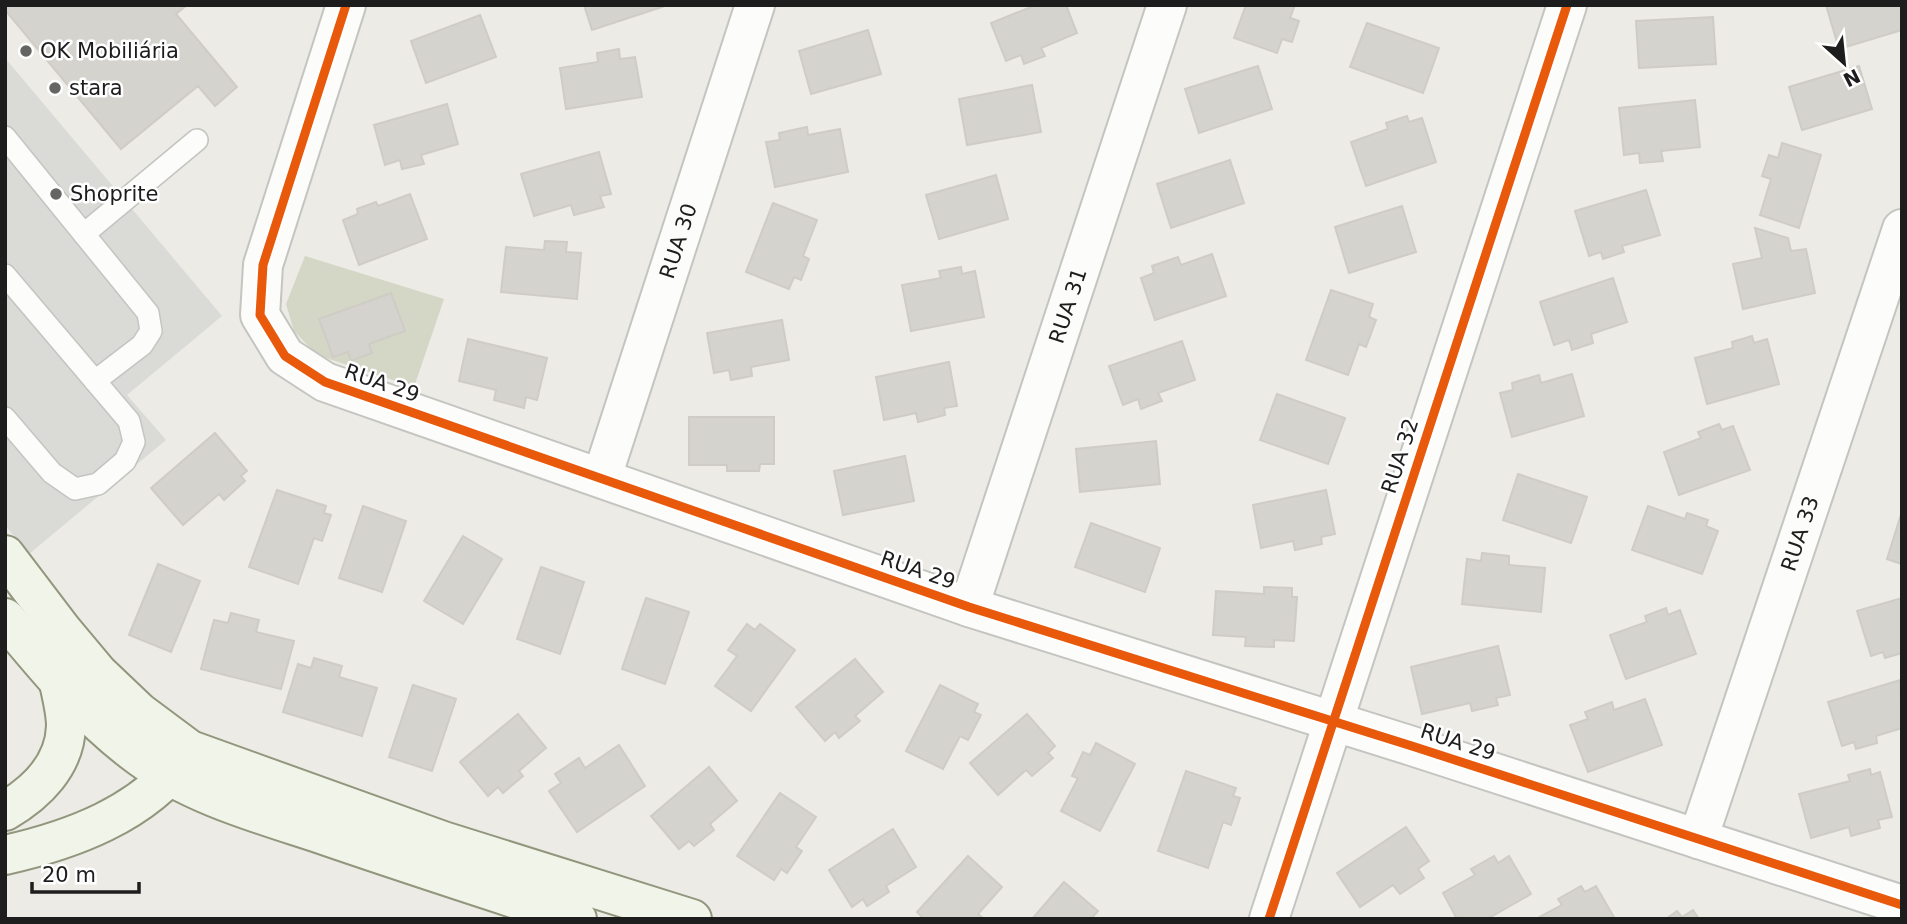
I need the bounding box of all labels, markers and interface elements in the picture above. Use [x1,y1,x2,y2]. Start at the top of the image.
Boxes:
north arrow [1809,28,1879,98]
place label: OK Mobiliária [40,39,179,63]
marker: OK Mobiliária [18,43,34,59]
text: N [1840,65,1864,92]
place label: stara [69,76,123,100]
marker: stara [47,80,63,96]
place label: Shoprite [70,182,158,206]
marker: Shoprite [48,186,64,202]
street label: RUA 30 [655,200,702,282]
street label: RUA 31 [1044,265,1092,347]
street label: RUA 29 [341,359,423,407]
street label: RUA 32 [1377,415,1423,497]
street label: RUA 33 [1776,493,1824,574]
street label: RUA 29 [877,546,959,594]
street label: RUA 29 [1417,719,1499,765]
scale bar [32,850,138,894]
text: 20 m [42,863,96,887]

